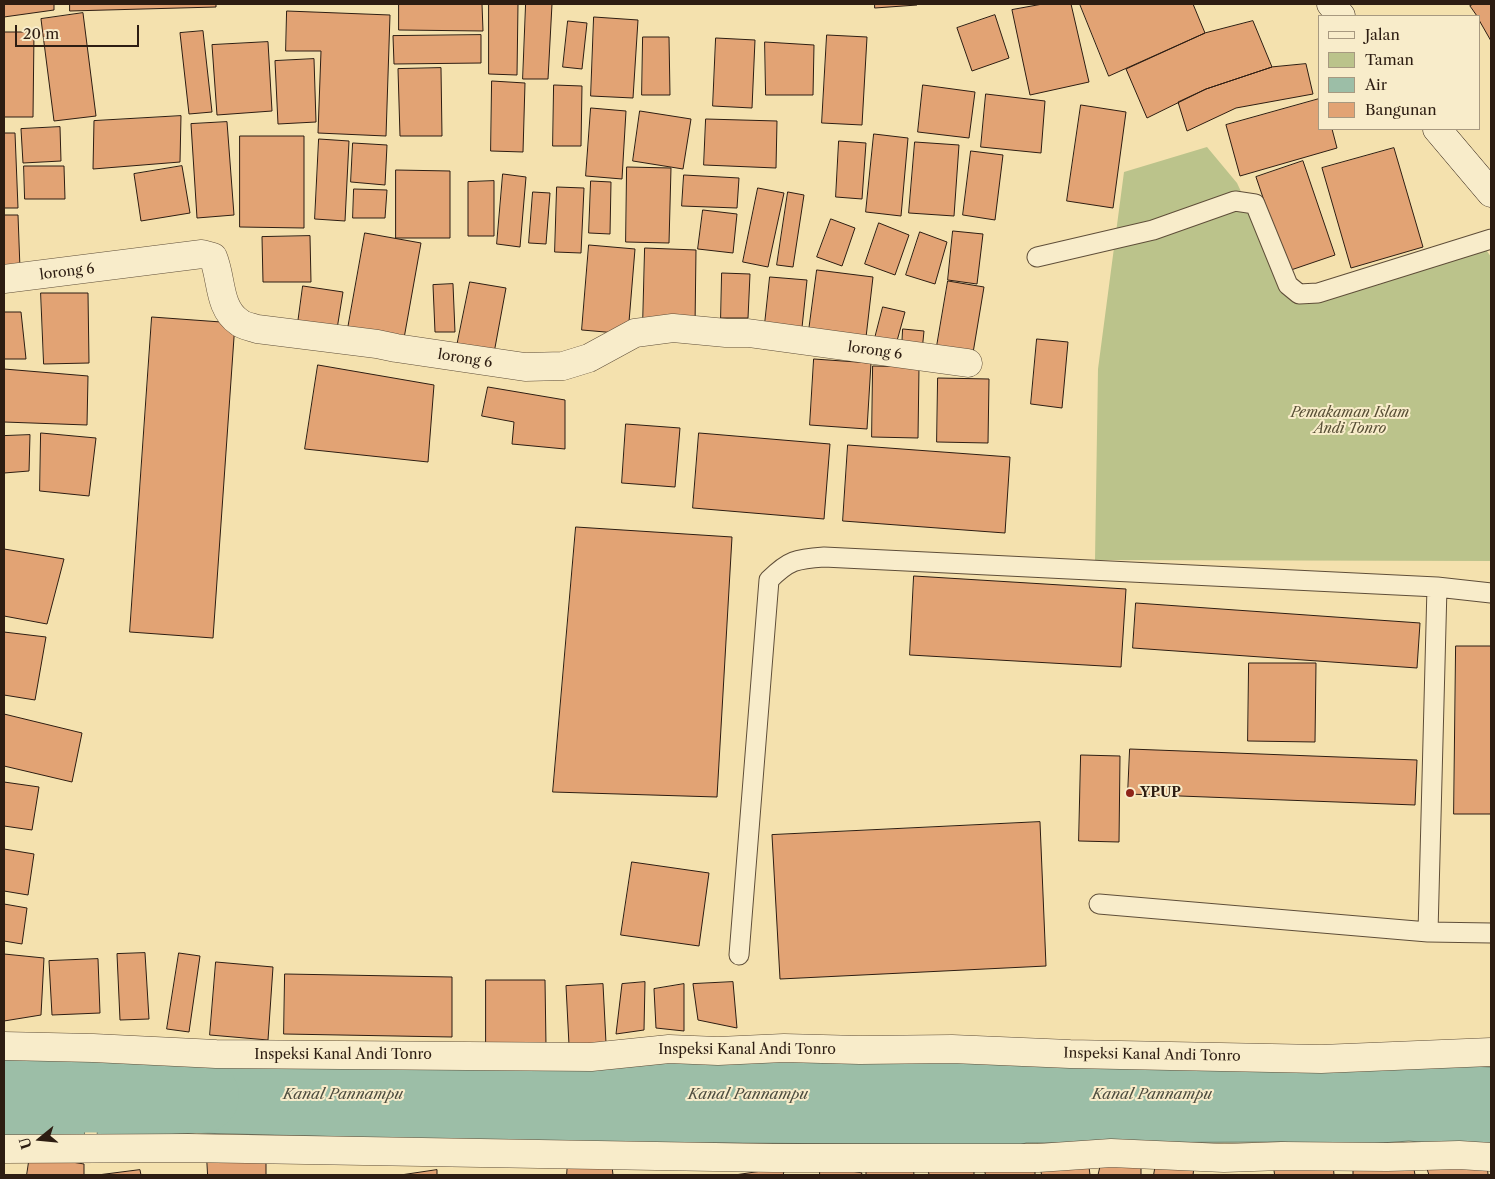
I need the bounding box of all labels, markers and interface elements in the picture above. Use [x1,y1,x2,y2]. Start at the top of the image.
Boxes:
scale bar [18,15,141,47]
legend [1318,15,1480,130]
text: 20 m [23,24,59,43]
text: Jalan [1365,25,1400,44]
text: Taman [1365,50,1414,69]
text: Air [1365,75,1387,94]
text: Bangunan [1365,100,1437,119]
street label: lorong 6 [39,260,95,284]
street label: lorong 6 [847,339,903,363]
street label: lorong 6 [436,346,494,372]
park label: Pemakaman Islam Andi Tonro [1291,405,1409,438]
place label: YPUP [1140,785,1181,801]
marker: YPUP [1124,787,1136,799]
street label: Inspeksi Kanal Andi Tonro [658,1042,836,1058]
street label: Inspeksi Kanal Andi Tonro [1063,1045,1241,1065]
street label: Inspeksi Kanal Andi Tonro [254,1047,432,1063]
water label: Kanal Pannampu [283,1086,403,1104]
water label: Kanal Pannampu [688,1086,808,1104]
water label: Kanal Pannampu [1092,1086,1212,1104]
north arrow [15,1114,65,1164]
text: U [15,1135,36,1151]

